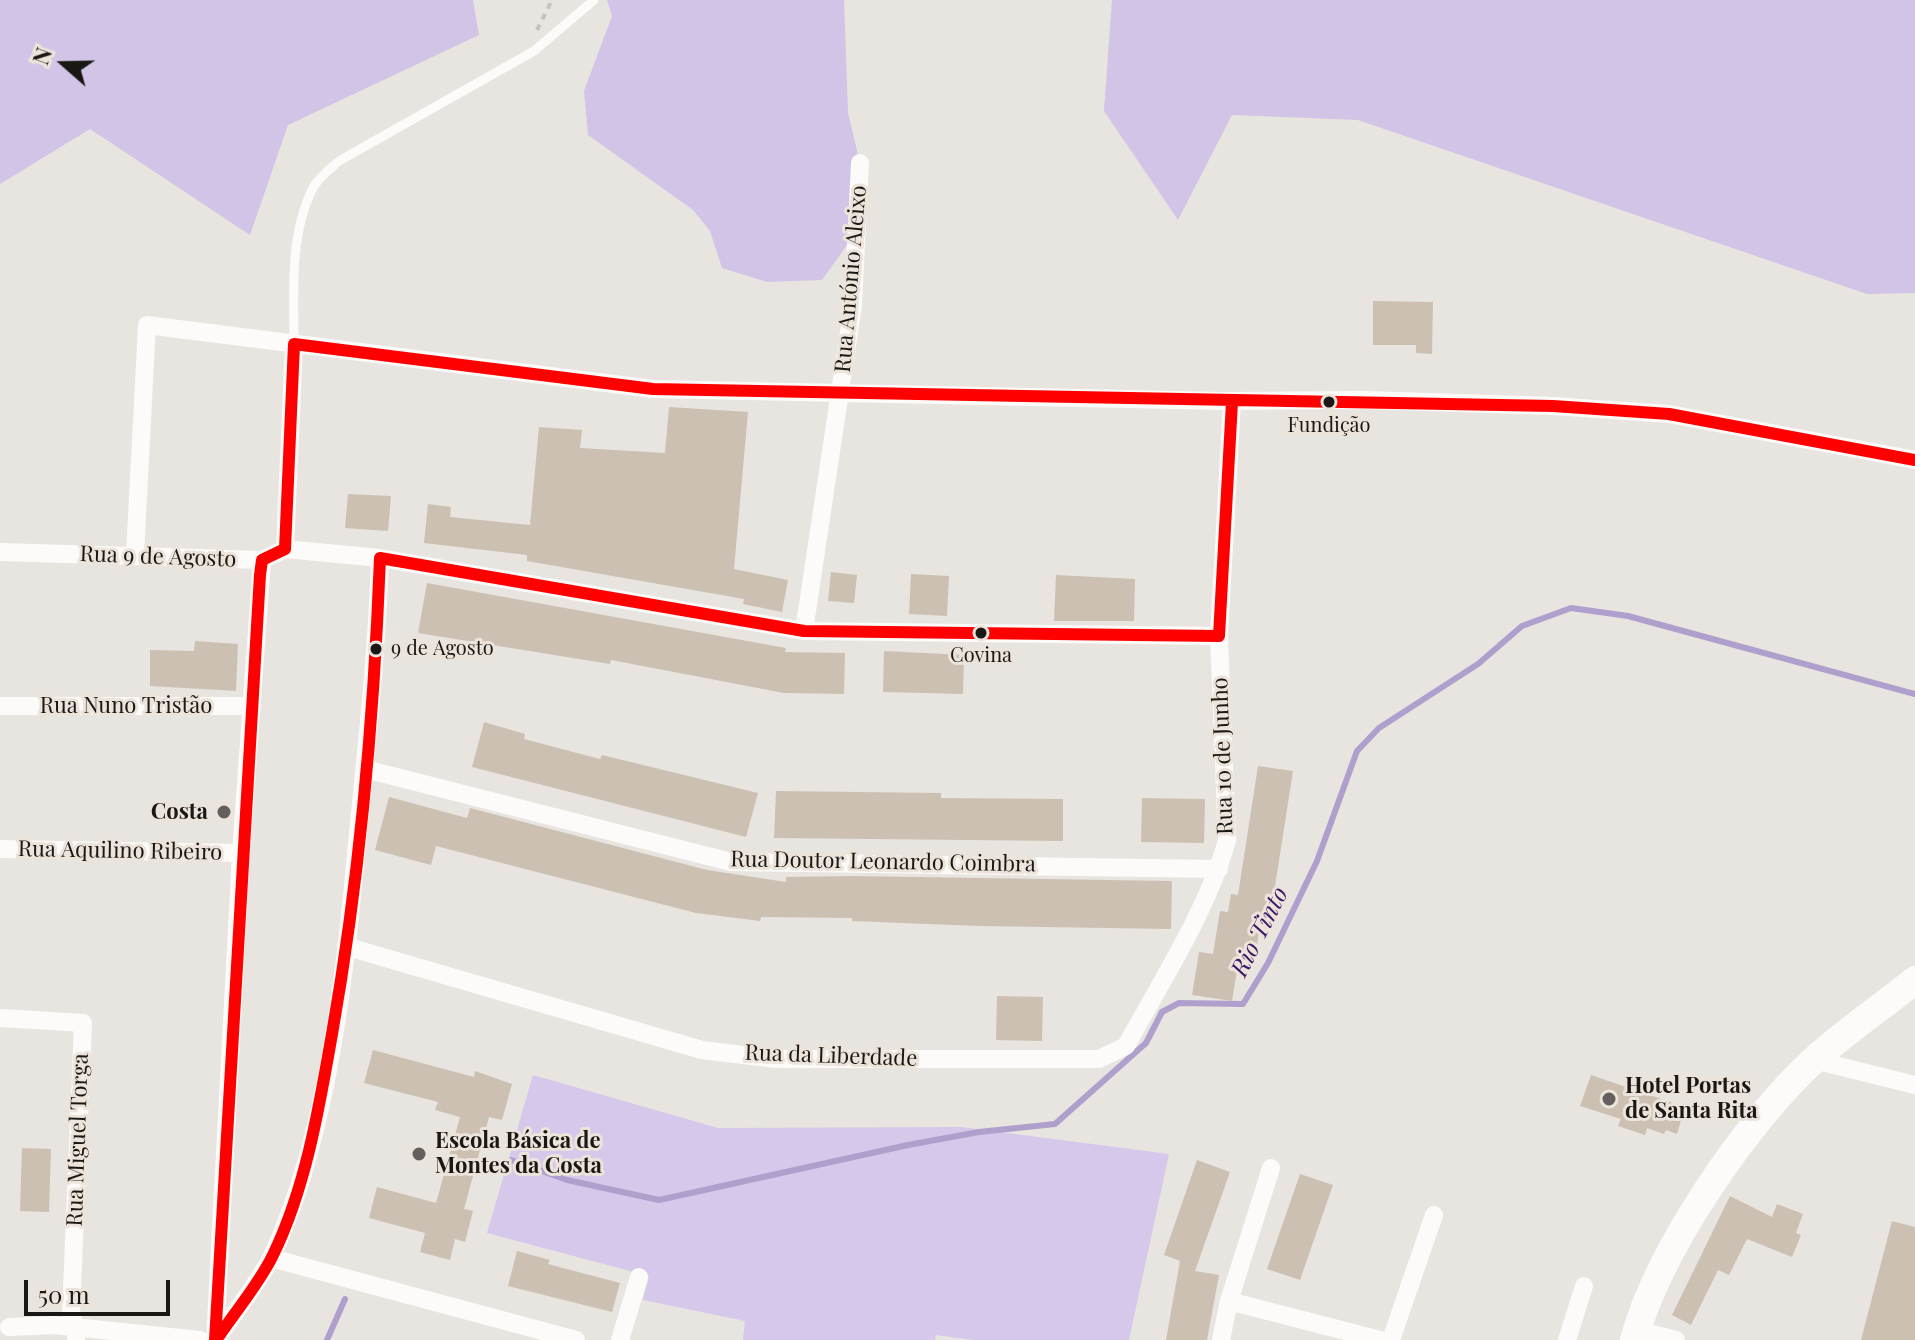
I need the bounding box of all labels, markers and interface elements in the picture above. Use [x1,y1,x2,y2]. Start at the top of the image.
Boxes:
north arrow [24,24,104,104]
text: N [25,43,58,68]
street label: Rua António Aleixo [830,184,872,374]
marker: Fundição [1321,394,1337,410]
place label: Fundição [1287,414,1371,438]
street label: Rua 9 de Agosto [79,541,237,573]
marker: Covina [973,625,989,641]
place label: 9 de Agosto [391,637,494,661]
marker: 9 de Agosto [368,641,384,657]
place label: Covina [950,644,1012,668]
street label: Rua 10 de Junho [1207,677,1239,835]
street label: Rua Nuno Tristão [40,693,212,719]
place label: Costa [151,799,208,825]
marker: Costa [215,803,233,821]
street label: Rua Aquilino Ribeiro [18,836,222,866]
street label: Rua Doutor Leonardo Coimbra [730,846,1036,878]
water label: Rio Tinto [1225,882,1295,982]
street label: Rua da Liberdade [744,1040,918,1072]
street label: Rua Miguel Torga [62,1053,94,1227]
place label: Hotel Portas de Santa Rita [1625,1073,1758,1124]
marker: Hotel Portas de Santa Rita [1600,1090,1618,1108]
place label: Escola Básica de Montes da Costa [435,1128,602,1180]
marker: Escola Básica de Montes da Costa [410,1145,428,1163]
scale bar [28,1264,174,1314]
text: 50 m [38,1278,90,1310]

